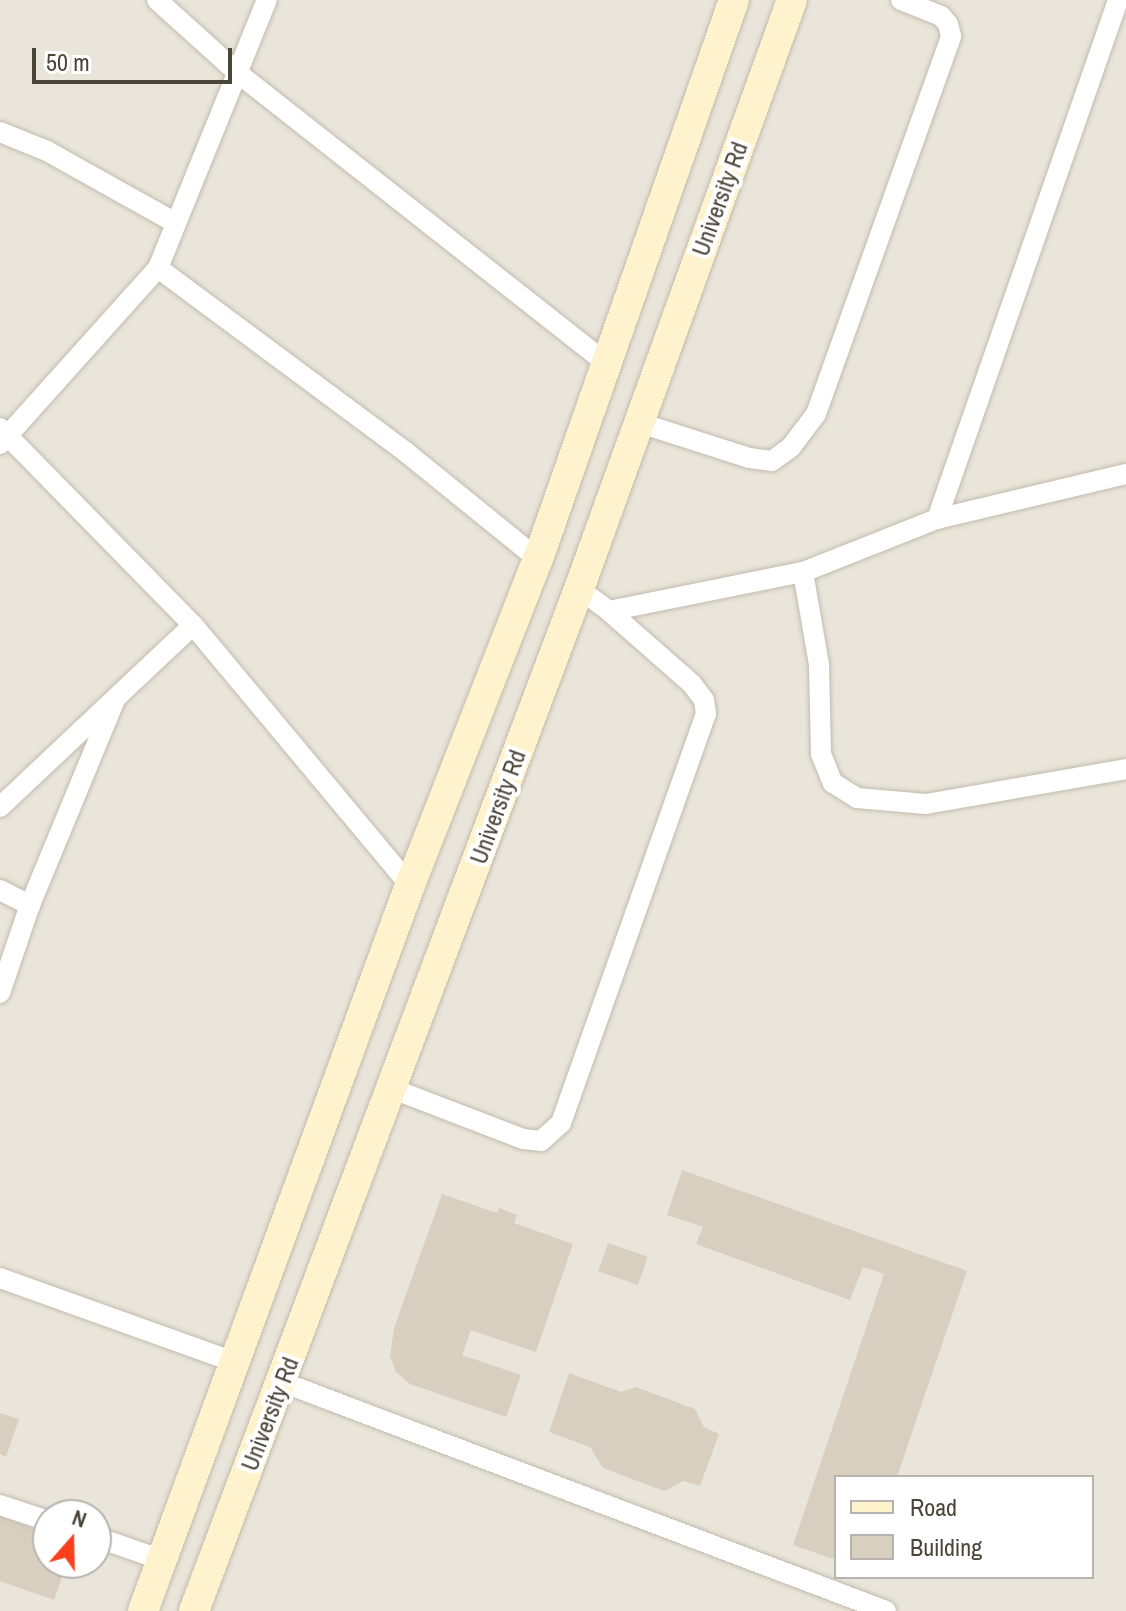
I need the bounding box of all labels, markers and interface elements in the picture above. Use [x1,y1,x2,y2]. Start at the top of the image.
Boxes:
scale bar [36,32,236,82]
text: 50 m [46,46,90,78]
street label: University Rd [686,138,754,260]
street label: University Rd [464,746,532,868]
street label: University Rd [235,1353,305,1475]
legend [834,1475,1094,1579]
text: Road [910,1491,957,1523]
north arrow [32,1499,112,1579]
text: N [68,1502,91,1535]
text: Building [910,1531,982,1563]

